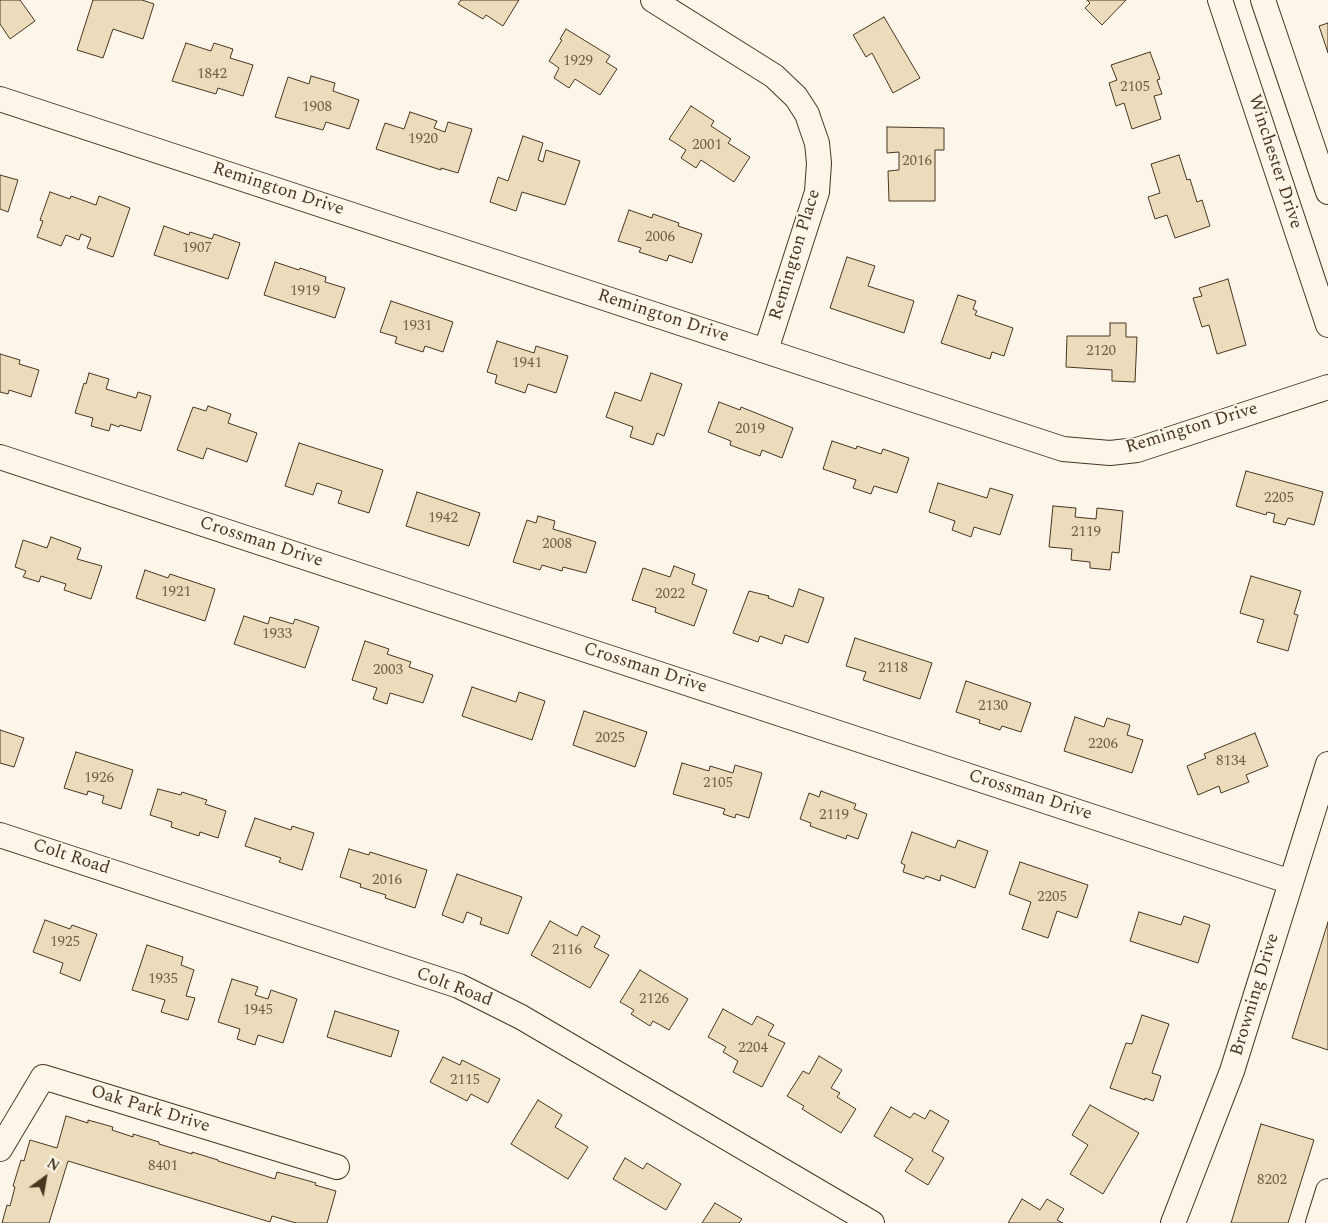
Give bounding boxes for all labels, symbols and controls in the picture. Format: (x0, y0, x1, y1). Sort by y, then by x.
house number: 1929 (563, 53, 593, 71)
house number: 1842 (197, 66, 227, 84)
house number: 2105 (1120, 79, 1150, 97)
street label: Winchester Drive (1242, 92, 1306, 232)
house number: 1908 (302, 99, 332, 117)
house number: 1920 (408, 131, 438, 149)
house number: 2001 (692, 137, 722, 155)
house number: 2016 (902, 153, 932, 171)
street label: Remington Drive (210, 159, 346, 221)
street label: Remington Place (766, 187, 826, 323)
house number: 2006 (645, 229, 675, 247)
house number: 1907 (182, 240, 212, 258)
house number: 1919 (290, 283, 320, 301)
street label: Remington Drive (595, 286, 731, 348)
house number: 1931 (402, 318, 432, 336)
house number: 2120 (1086, 343, 1116, 361)
house number: 1941 (512, 355, 542, 373)
street label: Remington Drive (1123, 399, 1261, 459)
house number: 2019 (735, 421, 765, 439)
house number: 2205 (1264, 490, 1294, 508)
house number: 1942 (428, 510, 458, 528)
street label: Crossman Drive (197, 513, 325, 573)
house number: 2119 (1071, 524, 1101, 542)
house number: 2008 (542, 536, 572, 554)
house number: 1921 (161, 584, 191, 602)
house number: 2022 (655, 586, 685, 604)
house number: 1933 (262, 626, 292, 644)
street label: Crossman Drive (581, 639, 709, 699)
house number: 2118 (878, 660, 908, 678)
house number: 2003 (373, 662, 403, 680)
house number: 2130 (978, 698, 1008, 716)
house number: 2025 (595, 730, 625, 748)
house number: 2206 (1088, 736, 1118, 754)
house number: 8134 (1216, 753, 1246, 771)
street label: Crossman Drive (966, 766, 1094, 826)
house number: 1926 (84, 770, 114, 788)
house number: 2105 (703, 775, 733, 793)
house number: 2119 (819, 807, 849, 825)
street label: Colt Road (30, 835, 112, 881)
house number: 2016 (372, 872, 402, 890)
house number: 2205 (1037, 889, 1067, 907)
street label: Browning Drive (1227, 931, 1285, 1059)
house number: 1925 (50, 934, 80, 952)
house number: 2116 (552, 942, 582, 960)
street label: Colt Road (413, 964, 495, 1012)
house number: 1935 (148, 971, 178, 989)
house number: 2126 (639, 991, 669, 1009)
house number: 1945 (243, 1002, 273, 1020)
house number: 2204 (738, 1040, 768, 1058)
house number: 2115 (450, 1072, 480, 1090)
street label: Oak Park Drive (88, 1082, 212, 1138)
north arrow (20, 1153, 70, 1203)
text: N (43, 1153, 64, 1177)
house number: 8401 (148, 1158, 178, 1176)
house number: 8202 (1257, 1172, 1287, 1190)

